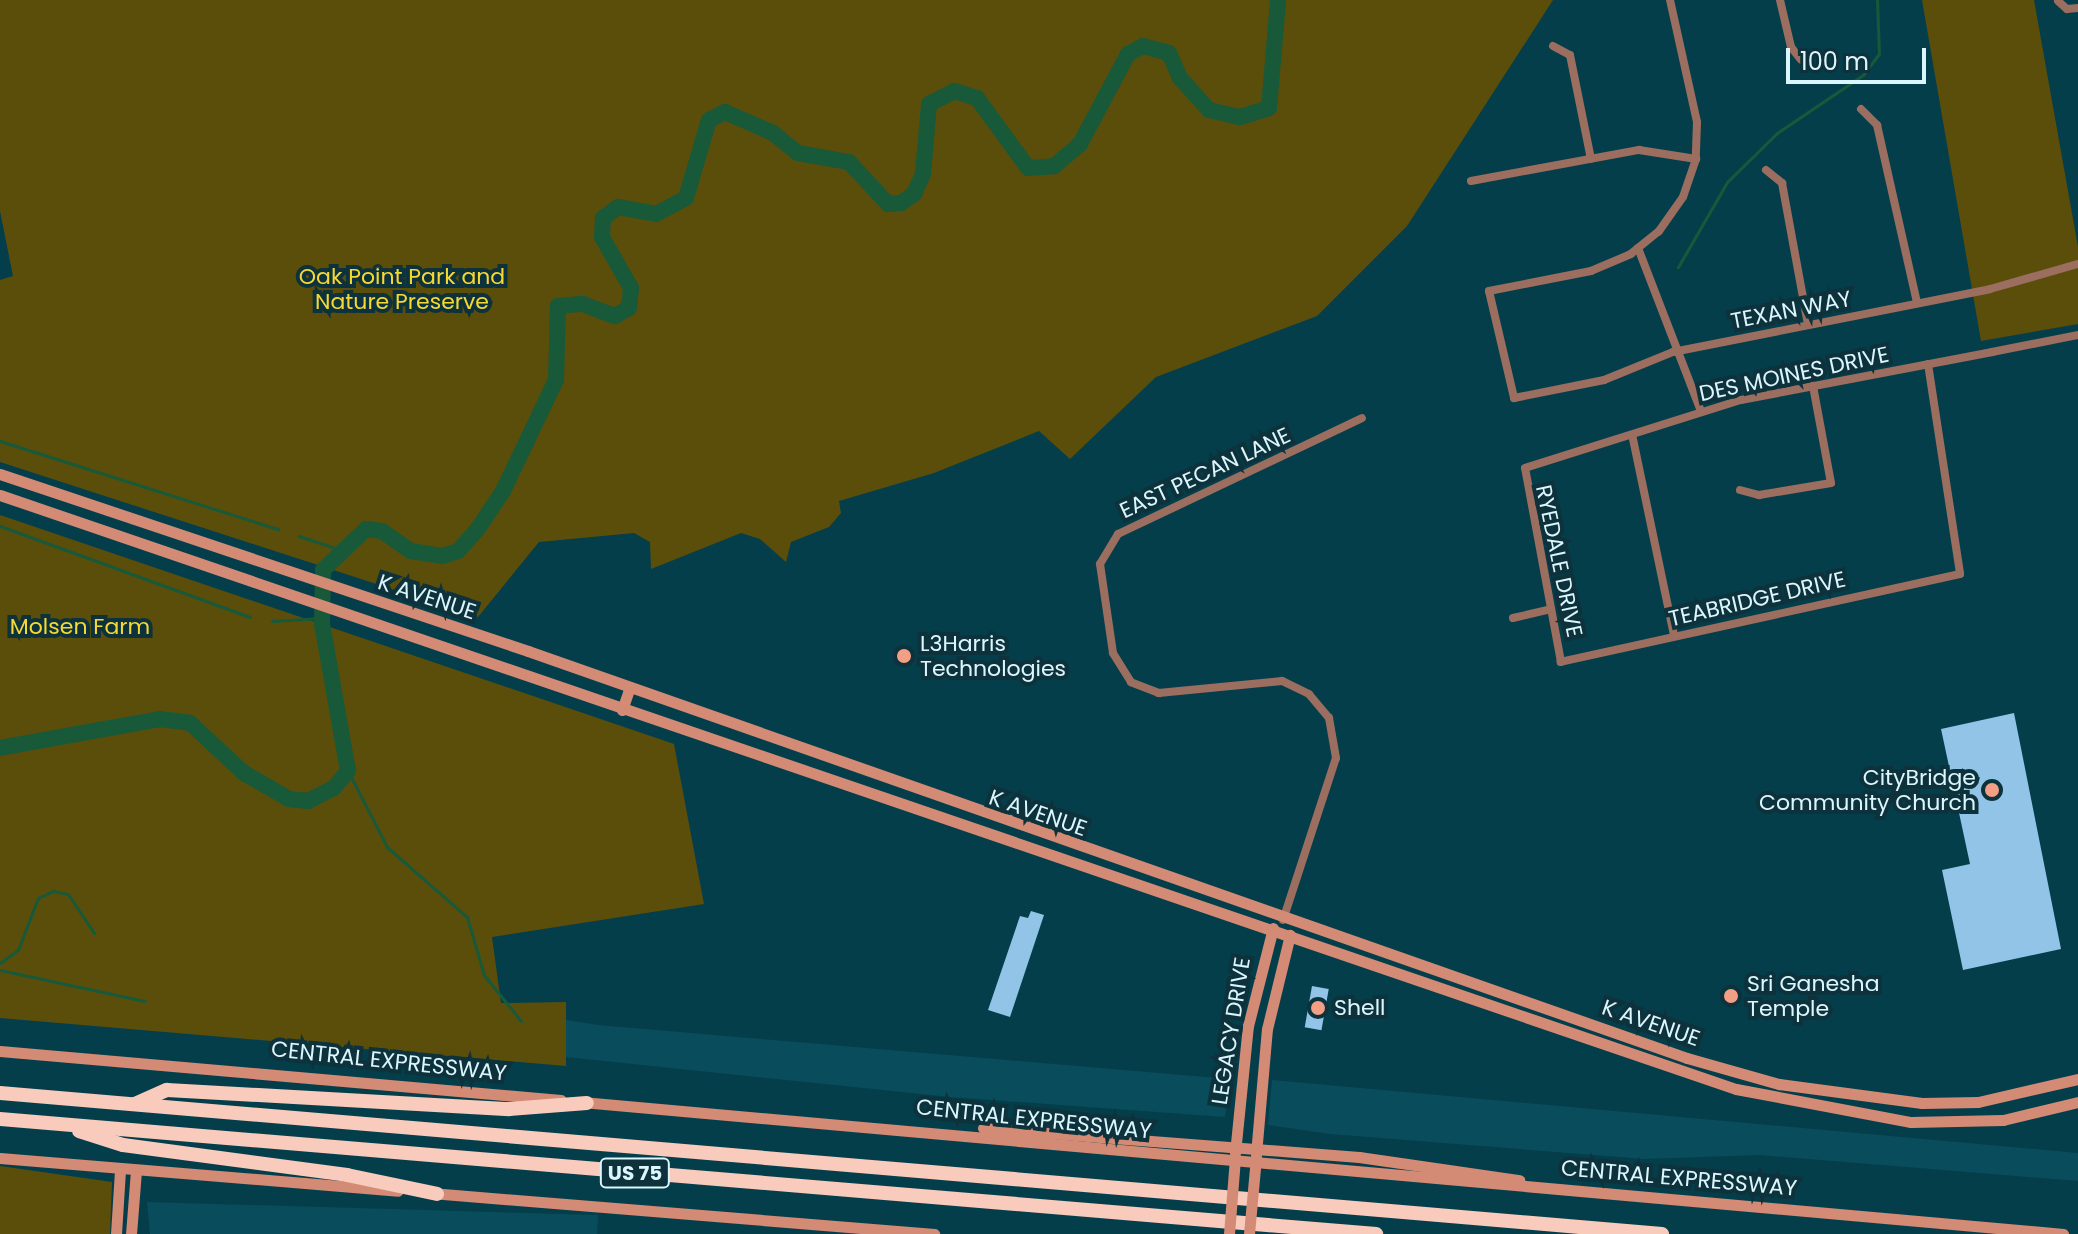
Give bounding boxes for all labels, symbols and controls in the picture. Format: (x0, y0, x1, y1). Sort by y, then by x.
scale bar (1790, 32, 1930, 82)
text: 100 m (1800, 45, 1869, 78)
park label: Oak Point Park and Nature Preserve (299, 263, 505, 314)
street label: TEXAN WAY (1729, 285, 1853, 335)
street label: DES MOINES DRIVE (1697, 341, 1891, 407)
street label: EAST PECAN LANE (1116, 422, 1294, 524)
street label: RYEDALE DRIVE (1530, 482, 1588, 640)
street label: TEABRIDGE DRIVE (1666, 566, 1848, 632)
street label: K AVENUE (375, 569, 479, 625)
park label: Molsen Farm (10, 614, 150, 640)
place label: L3Harris Technologies (920, 630, 1066, 682)
marker: L3Harris Technologies (895, 647, 913, 665)
place label: CityBridge Community Church (1759, 764, 1976, 816)
marker: CityBridge Community Church (1983, 781, 2001, 799)
street label: K AVENUE (986, 784, 1090, 842)
street label: LEGACY DRIVE (1206, 955, 1256, 1107)
place label: Sri Ganesha Temple (1747, 970, 1880, 1022)
marker: Sri Ganesha Temple (1722, 987, 1740, 1005)
street label: K AVENUE (1599, 994, 1703, 1052)
place label: Shell (1334, 995, 1385, 1021)
marker: Shell (1309, 999, 1327, 1017)
street label: CENTRAL EXPRESSWAY (270, 1036, 508, 1086)
street label: CENTRAL EXPRESSWAY (915, 1094, 1153, 1144)
street label: CENTRAL EXPRESSWAY (1560, 1155, 1798, 1201)
road number: US 75 (599, 1157, 671, 1189)

